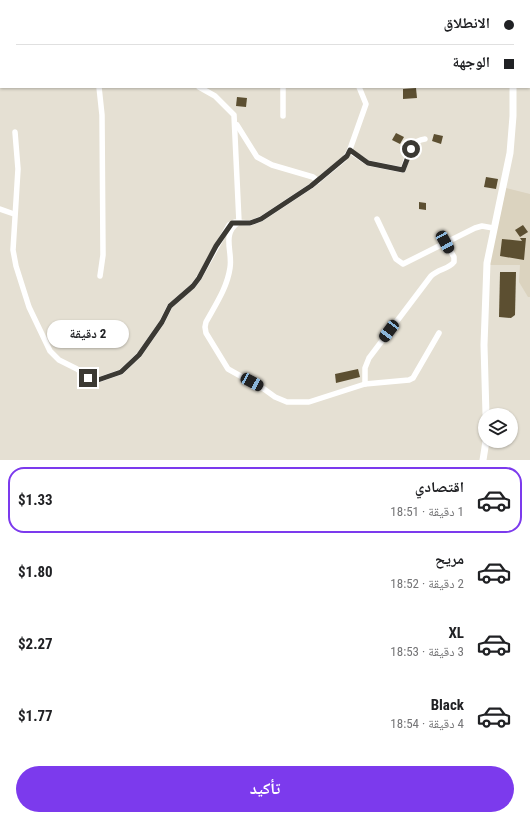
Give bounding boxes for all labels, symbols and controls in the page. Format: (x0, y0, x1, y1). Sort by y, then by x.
text: الانطلاق (444, 14, 490, 32)
text: الوجهة (452, 53, 490, 71)
route start (402, 140, 420, 158)
car (434, 229, 456, 255)
car (377, 318, 401, 344)
callout: 2 دقيقة (47, 320, 129, 348)
text: 2 دقيقة (70, 326, 106, 341)
route end (79, 369, 97, 387)
car (239, 371, 265, 393)
map controls (478, 408, 518, 448)
button: layers (478, 408, 518, 448)
text: اقتصادي (415, 478, 464, 496)
icon: car (476, 482, 512, 518)
text: $1.33 (18, 491, 53, 509)
text: 1 دقيقة · 18:51 (390, 504, 464, 519)
text: مريح (435, 550, 464, 568)
icon: car (476, 554, 512, 590)
text: $1.80 (18, 563, 53, 581)
text: 2 دقيقة · 18:52 (390, 576, 464, 591)
text: XL (448, 624, 464, 642)
icon: car (476, 626, 512, 662)
text: $2.27 (18, 635, 53, 653)
text: 3 دقيقة · 18:53 (390, 644, 464, 659)
text: Black (431, 696, 464, 714)
icon: car (476, 698, 512, 734)
text: $1.77 (18, 707, 53, 725)
text: 4 دقيقة · 18:54 (390, 716, 464, 731)
button: تأكيد (16, 766, 514, 812)

